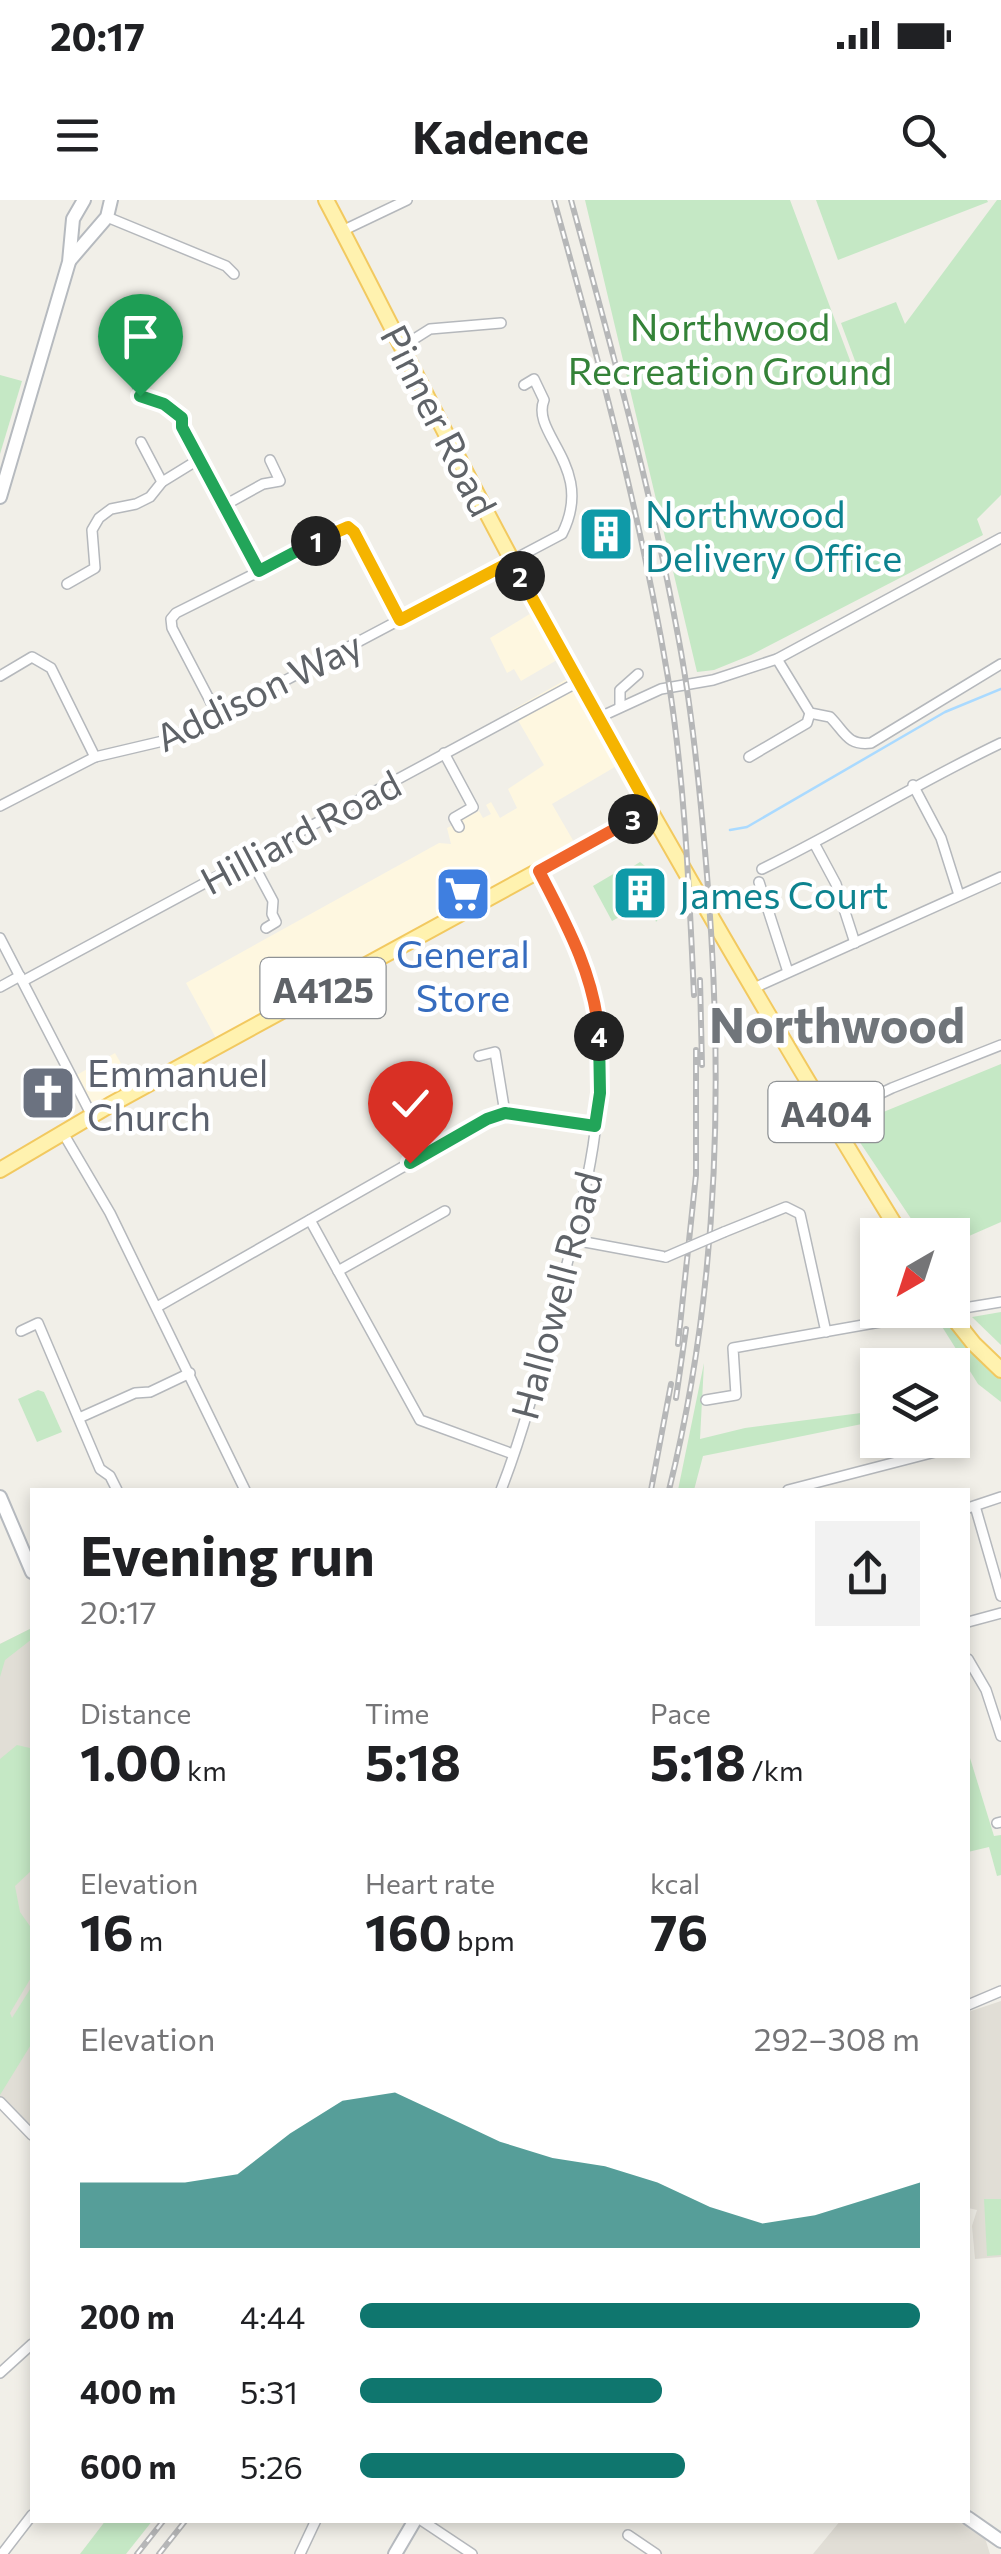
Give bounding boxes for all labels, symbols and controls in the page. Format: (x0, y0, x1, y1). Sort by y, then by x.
text: 20:17 (50, 12, 145, 59)
icon: menu (50, 108, 105, 163)
text: Kadence (412, 108, 589, 163)
icon: search (896, 108, 951, 163)
pin (98, 294, 183, 397)
park label: Northwood Recreation Ground (568, 302, 892, 393)
icon: arrive (113, 309, 168, 364)
street label: Pinner Road (372, 316, 508, 524)
place label: Northwood Delivery Office (645, 489, 902, 580)
building icon: Northwood Delivery Office (576, 504, 636, 564)
pin: 1 (291, 516, 341, 566)
text: 1 (310, 524, 322, 558)
pin: 2 (495, 551, 545, 601)
text: 2 (512, 559, 528, 593)
street label: Addison Way (147, 620, 369, 760)
street label: Hilliard Road (192, 759, 408, 903)
pin: 3 (608, 794, 658, 844)
text: 3 (625, 802, 641, 836)
building icon: James Court (610, 863, 670, 923)
supermarket icon: General Store (433, 864, 493, 924)
place label: James Court (679, 870, 888, 917)
place label: General Store (396, 929, 530, 1020)
road number: A4125 (260, 958, 386, 1018)
district label: Northwood (709, 994, 965, 1053)
pin: 4 (574, 1011, 624, 1061)
text: 4 (590, 1019, 608, 1053)
place label: Emmanuel Church (87, 1048, 268, 1139)
pin (368, 1061, 453, 1164)
church icon: Emmanuel Church (18, 1063, 78, 1123)
icon: check (383, 1076, 438, 1131)
road number: A404 (768, 1082, 884, 1142)
street label: Hallowell Road (499, 1166, 611, 1424)
north arrow (860, 1218, 970, 1328)
map controls (860, 1218, 970, 1458)
button: layers (860, 1348, 970, 1458)
text: Evening run (80, 1520, 375, 1587)
button: share (815, 1521, 920, 1626)
text: 20:17 (80, 1591, 157, 1631)
text: Distance (80, 1696, 191, 1730)
text: Time (365, 1696, 429, 1730)
text: Pace (650, 1696, 711, 1730)
text: 1.00 (80, 1730, 182, 1791)
text: 5:18 (365, 1730, 461, 1791)
text: 5:18 (650, 1730, 746, 1791)
text: km (182, 1753, 227, 1787)
text: /km (746, 1753, 803, 1787)
text: Elevation (80, 1866, 198, 1900)
text: Heart rate (365, 1866, 495, 1900)
text: kcal (650, 1866, 700, 1900)
text: 16 (80, 1900, 133, 1961)
text: 160 (365, 1900, 452, 1961)
text: 76 (650, 1900, 708, 1961)
text: m (133, 1923, 163, 1957)
text: bpm (452, 1923, 515, 1957)
text: Elevation (80, 2018, 215, 2058)
text: 292–308 m (754, 2018, 920, 2058)
text: 200 m (80, 2296, 175, 2336)
text: 4:44 (240, 2296, 305, 2336)
text: 400 m (80, 2371, 176, 2411)
text: 5:31 (240, 2371, 298, 2411)
text: 600 m (80, 2446, 176, 2486)
text: 5:26 (240, 2446, 303, 2486)

